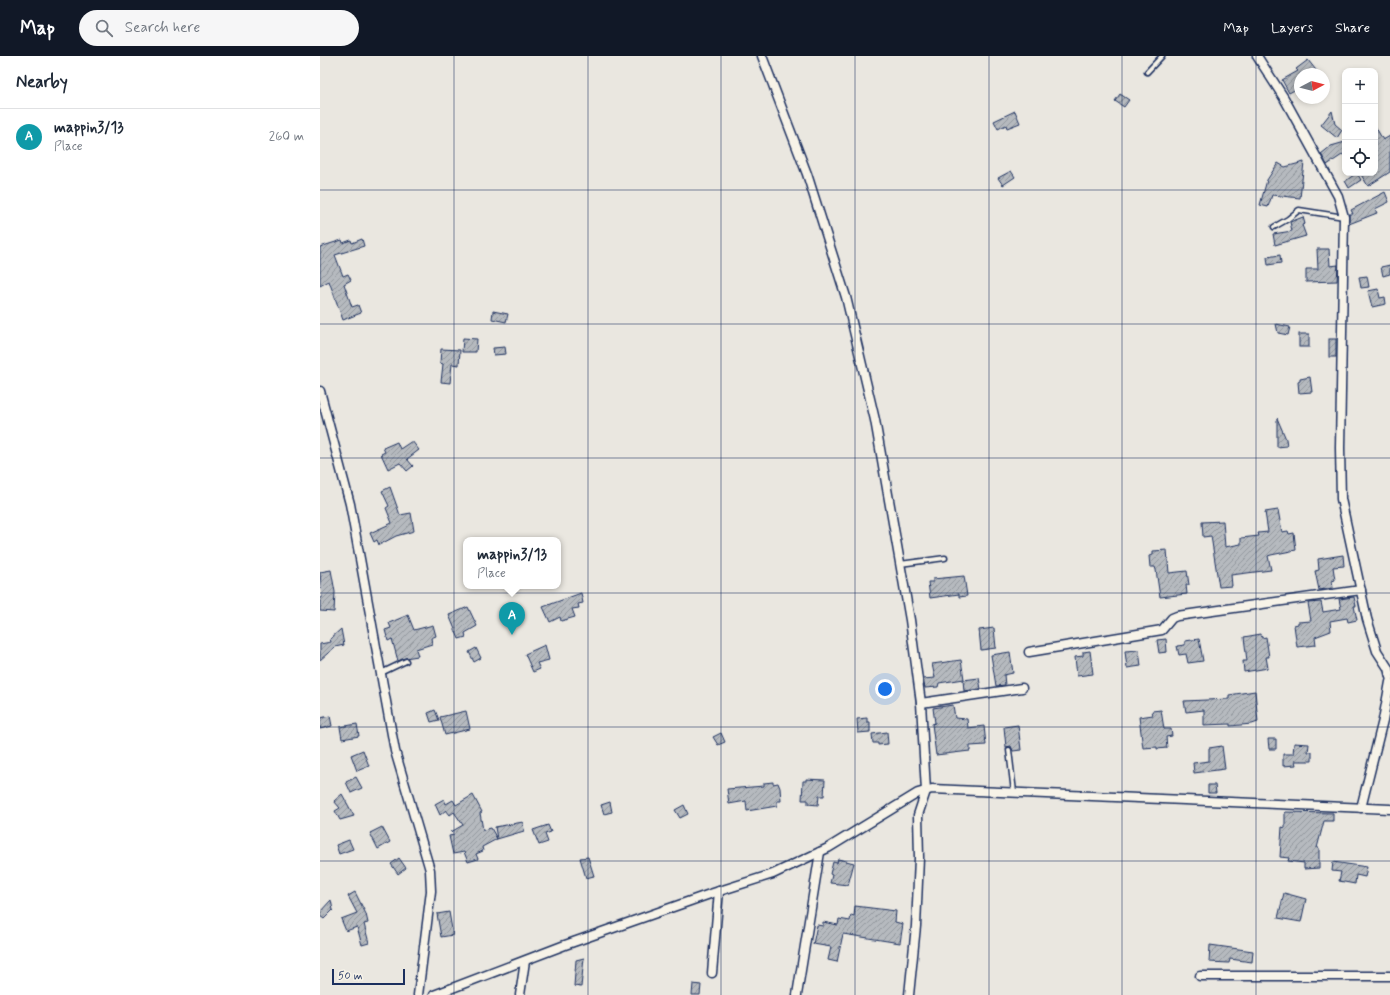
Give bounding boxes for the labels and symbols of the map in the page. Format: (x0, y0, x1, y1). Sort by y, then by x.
north arrow (1294, 68, 1330, 104)
pin: A (499, 602, 525, 635)
your location (875, 679, 895, 699)
scale bar (332, 967, 405, 986)

